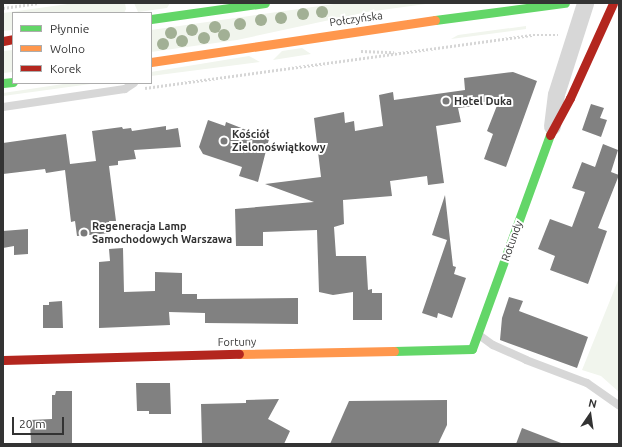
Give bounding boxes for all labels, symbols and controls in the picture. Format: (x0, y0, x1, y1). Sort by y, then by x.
street label: Połczyńska (329, 9, 383, 29)
legend (12, 12, 152, 84)
text: Płynnie (50, 22, 89, 35)
text: Wolno (50, 42, 85, 55)
text: Korek (50, 62, 81, 75)
place label: Hotel Duka (454, 94, 512, 108)
marker: Hotel Duka (441, 96, 451, 106)
place label: Kościół Zielonoświątkowy (232, 128, 326, 154)
marker: Kościół Zielonoświątkowy (219, 136, 229, 146)
street label: Rotundy (499, 219, 525, 263)
place label: Regeneracja Lamp Samochodowych Warszawa (92, 220, 232, 246)
marker: Regeneracja Lamp Samochodowych Warszawa (79, 228, 89, 238)
street label: Fortuny (218, 335, 256, 349)
north arrow (570, 395, 610, 435)
text: N (587, 397, 598, 410)
scale bar (14, 409, 66, 435)
text: 20 m (19, 417, 46, 430)

